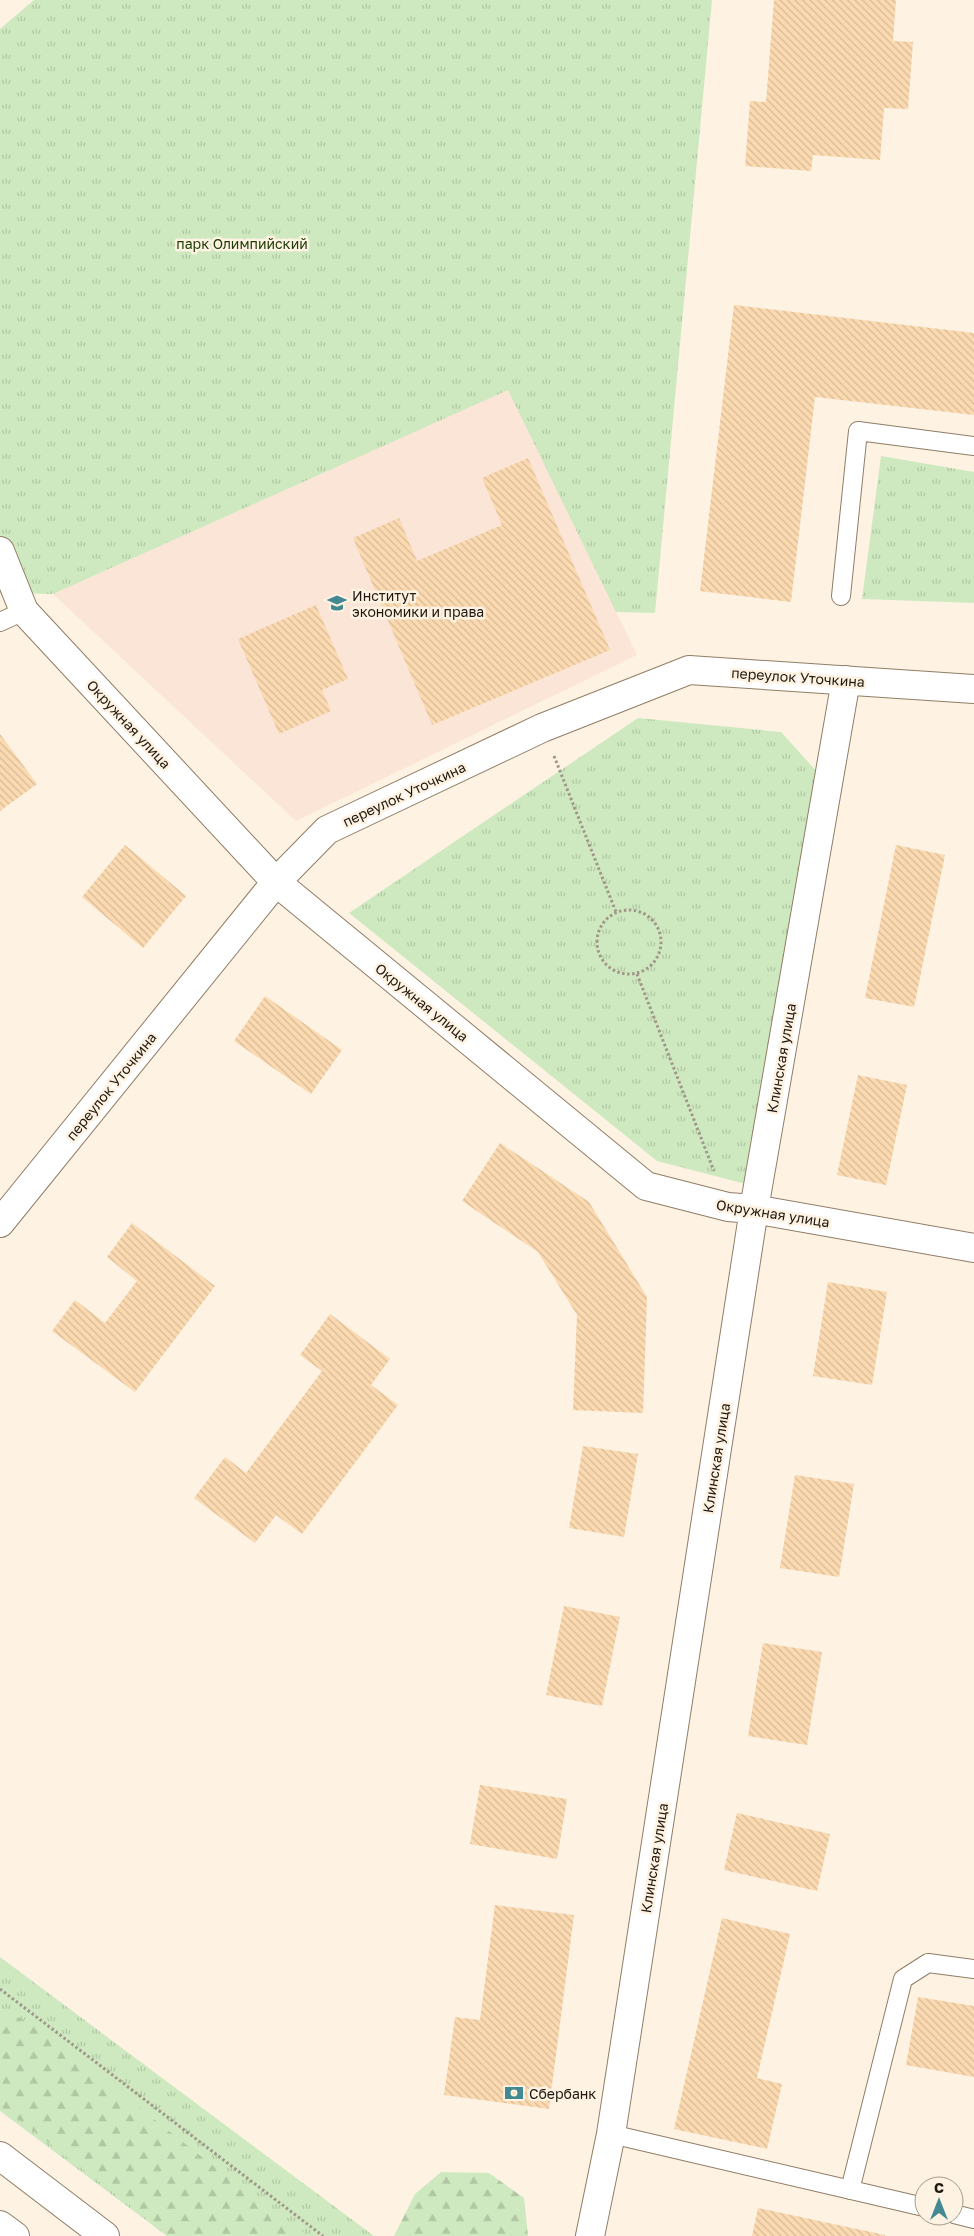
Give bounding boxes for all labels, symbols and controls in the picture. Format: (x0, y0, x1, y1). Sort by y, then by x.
park label: парк Олимпийский (176, 235, 308, 252)
place label: Институт экономики и права (352, 587, 484, 620)
school or university icon: Институт экономики и права (326, 592, 348, 614)
street label: переулок Уточкина (731, 664, 865, 690)
street label: Окружная улица (84, 676, 174, 772)
street label: переулок Уточкина (340, 758, 468, 830)
street label: Окружная улица (372, 959, 472, 1045)
street label: Клинская улица (763, 1002, 799, 1114)
street label: переулок Уточкина (62, 1029, 160, 1143)
street label: Окружная улица (715, 1196, 831, 1230)
street label: Клинская улица (699, 1402, 733, 1514)
street label: Клинская улица (637, 1802, 671, 1914)
bank icon: Сбербанк (503, 2082, 525, 2104)
place label: Сбербанк (529, 2085, 596, 2102)
north arrow (914, 2176, 964, 2226)
text: С (934, 2179, 944, 2196)

